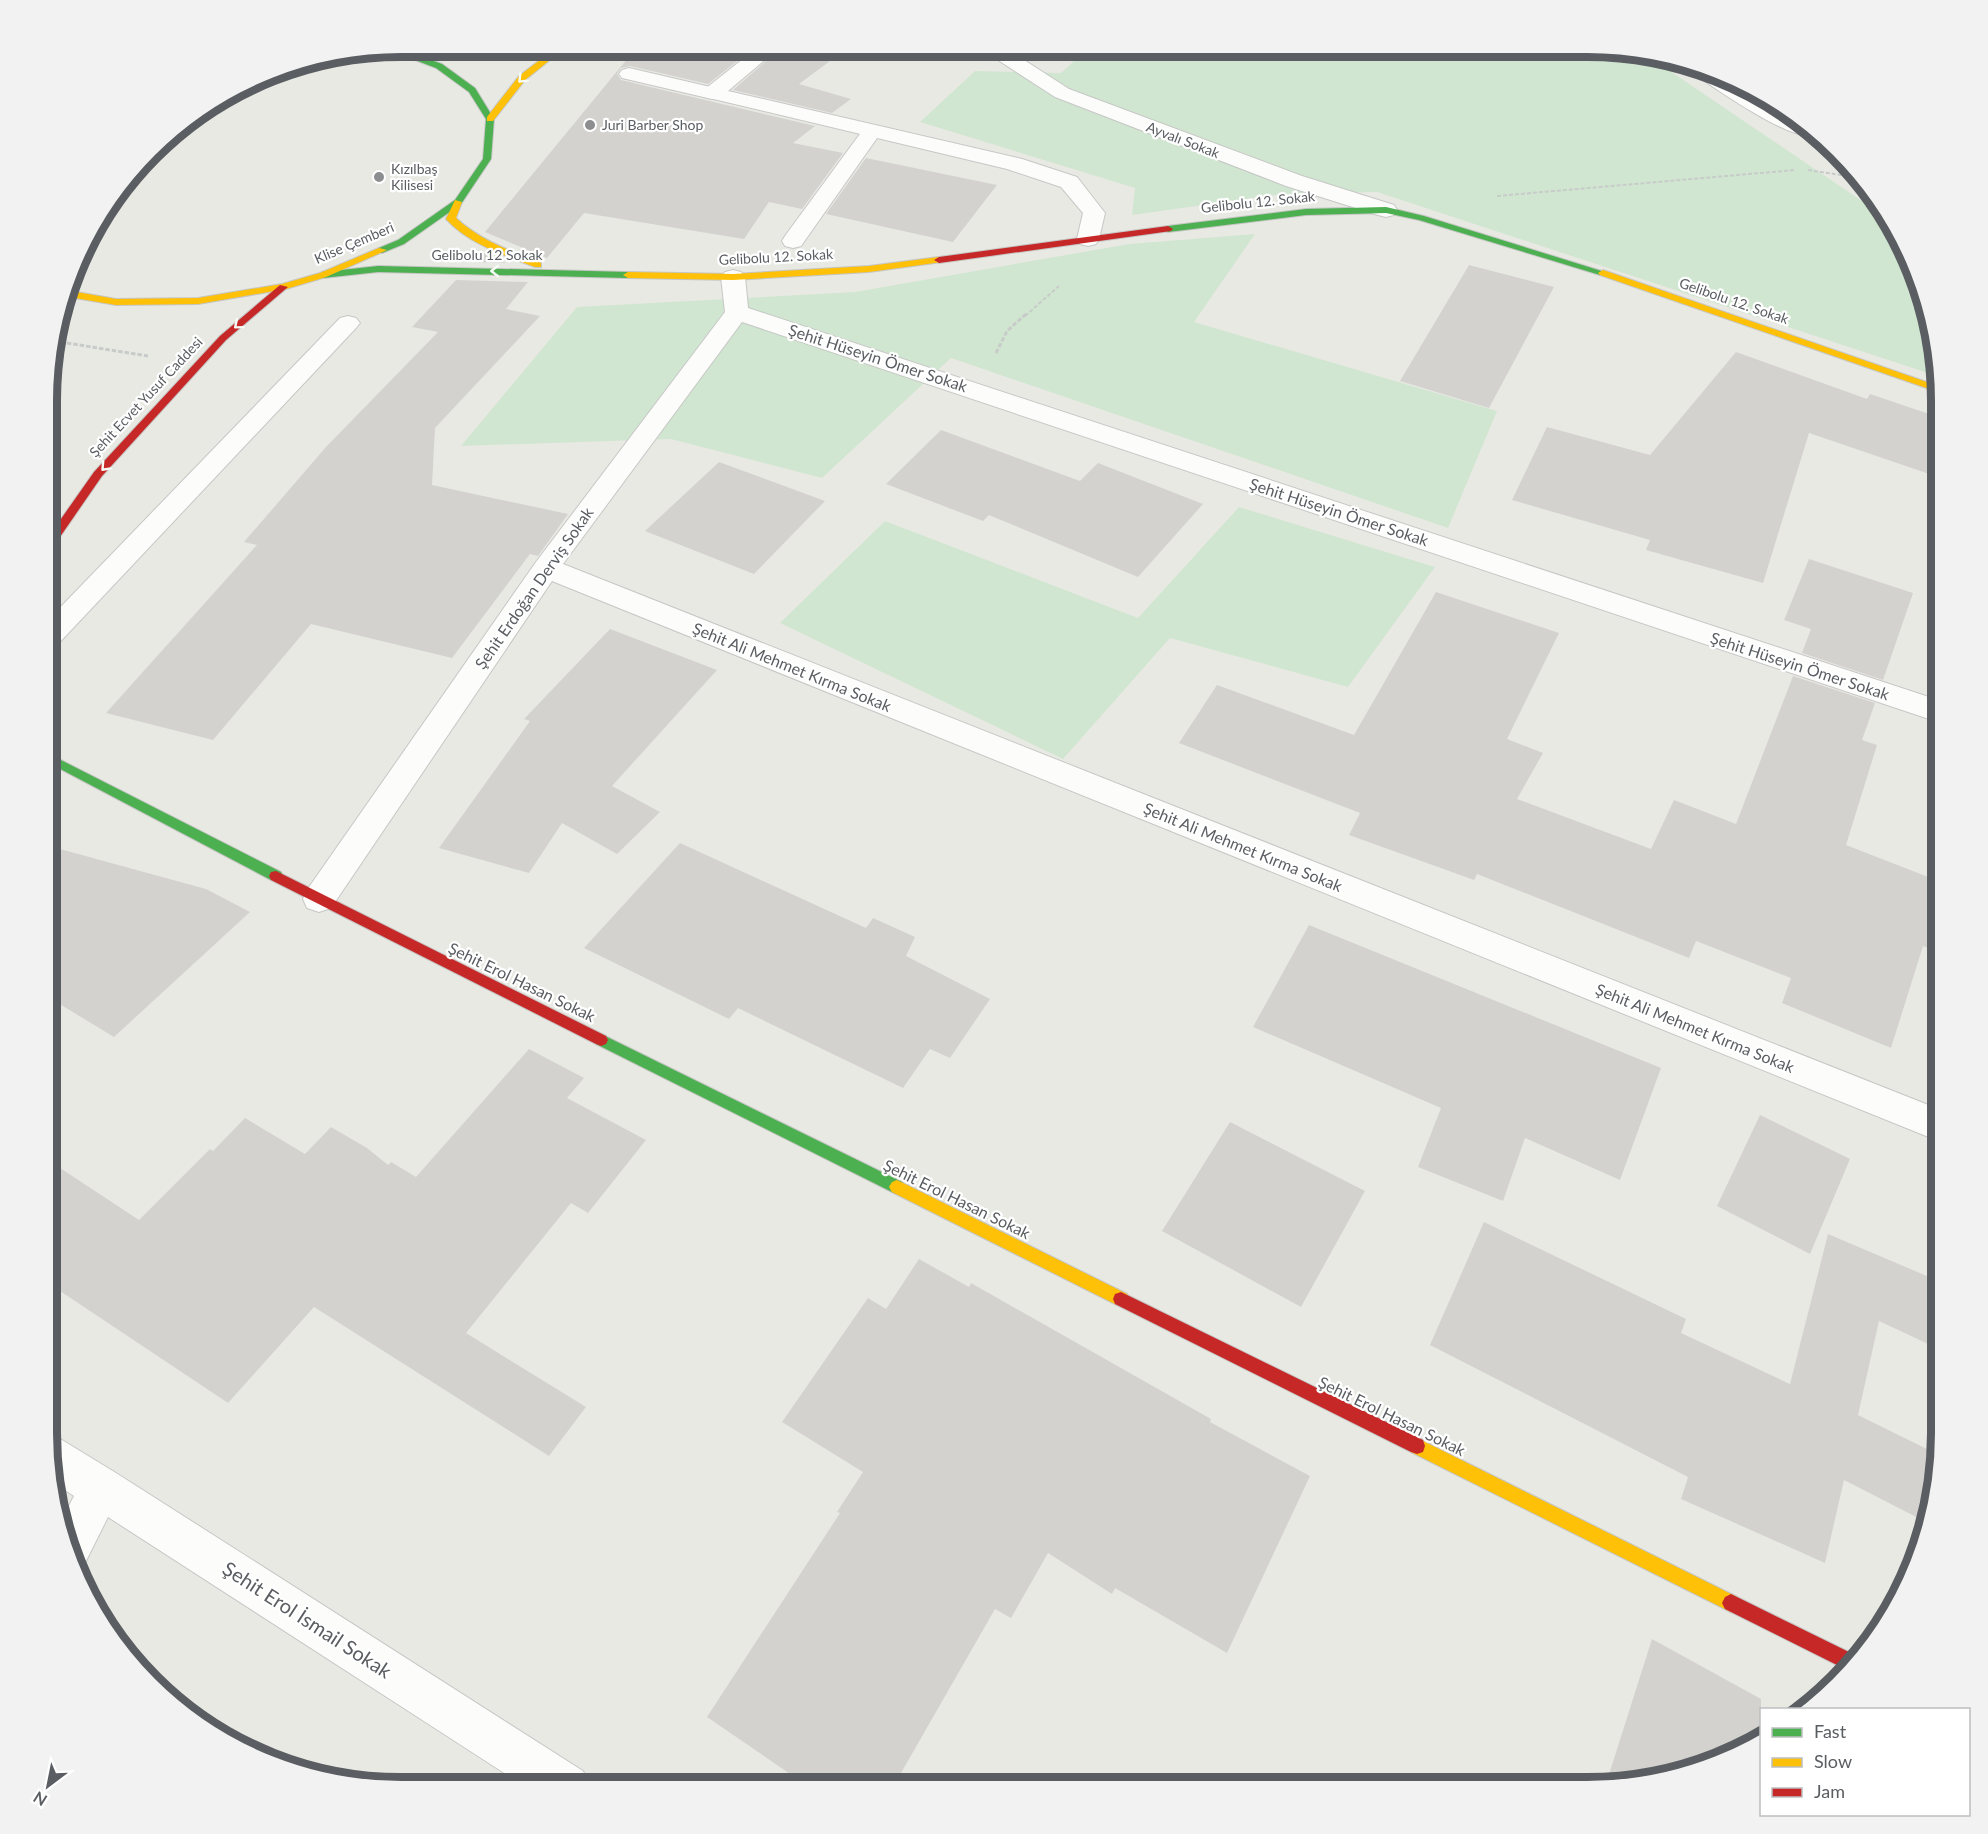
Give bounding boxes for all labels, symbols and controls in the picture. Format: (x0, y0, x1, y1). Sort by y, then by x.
one-way arrow (519, 72, 530, 83)
place label: Juri Barber Shop (602, 116, 703, 133)
marker: Juri Barber Shop (583, 118, 597, 132)
street label: Ayvalı Sokak (1144, 118, 1223, 162)
place label: Kızılbaş Kilisesi (391, 160, 438, 193)
marker: Kızılbaş Kilisesi (372, 170, 386, 184)
street label: Gelibolu 12. Sokak (1200, 187, 1317, 216)
street label: Klise Çemberi (311, 218, 396, 267)
street label: Gelibolu 12. Sokak (718, 245, 834, 268)
street label: Gelibolu 12 Sokak (431, 246, 543, 263)
one-way arrow (490, 265, 499, 277)
street label: Gelibolu 12. Sokak (1677, 274, 1792, 327)
one-way arrow (234, 317, 245, 328)
street label: Şehit Hüseyin Ömer Sokak (786, 320, 971, 396)
street label: Şehit Ecvet Yusuf Caddesi (86, 333, 206, 460)
one-way arrow (101, 460, 112, 470)
street label: Şehit Hüseyin Ömer Sokak (1247, 474, 1432, 550)
street label: Şehit Erdoğan Derviş Sokak (470, 503, 597, 672)
street label: Şehit Ali Mehmet Kırma Sokak (690, 618, 895, 715)
street label: Şehit Hüseyin Ömer Sokak (1708, 628, 1893, 704)
street label: Şehit Ali Mehmet Kırma Sokak (1141, 798, 1346, 895)
street label: Şehit Erol Hasan Sokak (446, 938, 599, 1026)
street label: Şehit Ali Mehmet Kırma Sokak (1593, 979, 1798, 1076)
street label: Şehit Erol Hasan Sokak (881, 1155, 1034, 1243)
street label: Şehit Erol Hasan Sokak (1316, 1372, 1469, 1460)
street label: Şehit Erol İsmail Sokak (219, 1556, 397, 1683)
legend (1760, 1708, 1970, 1816)
text: Fast (1814, 1720, 1847, 1742)
text: Slow (1814, 1750, 1852, 1772)
north arrow (18, 1756, 78, 1816)
text: Jam (1814, 1780, 1845, 1802)
text: N (30, 1788, 50, 1810)

